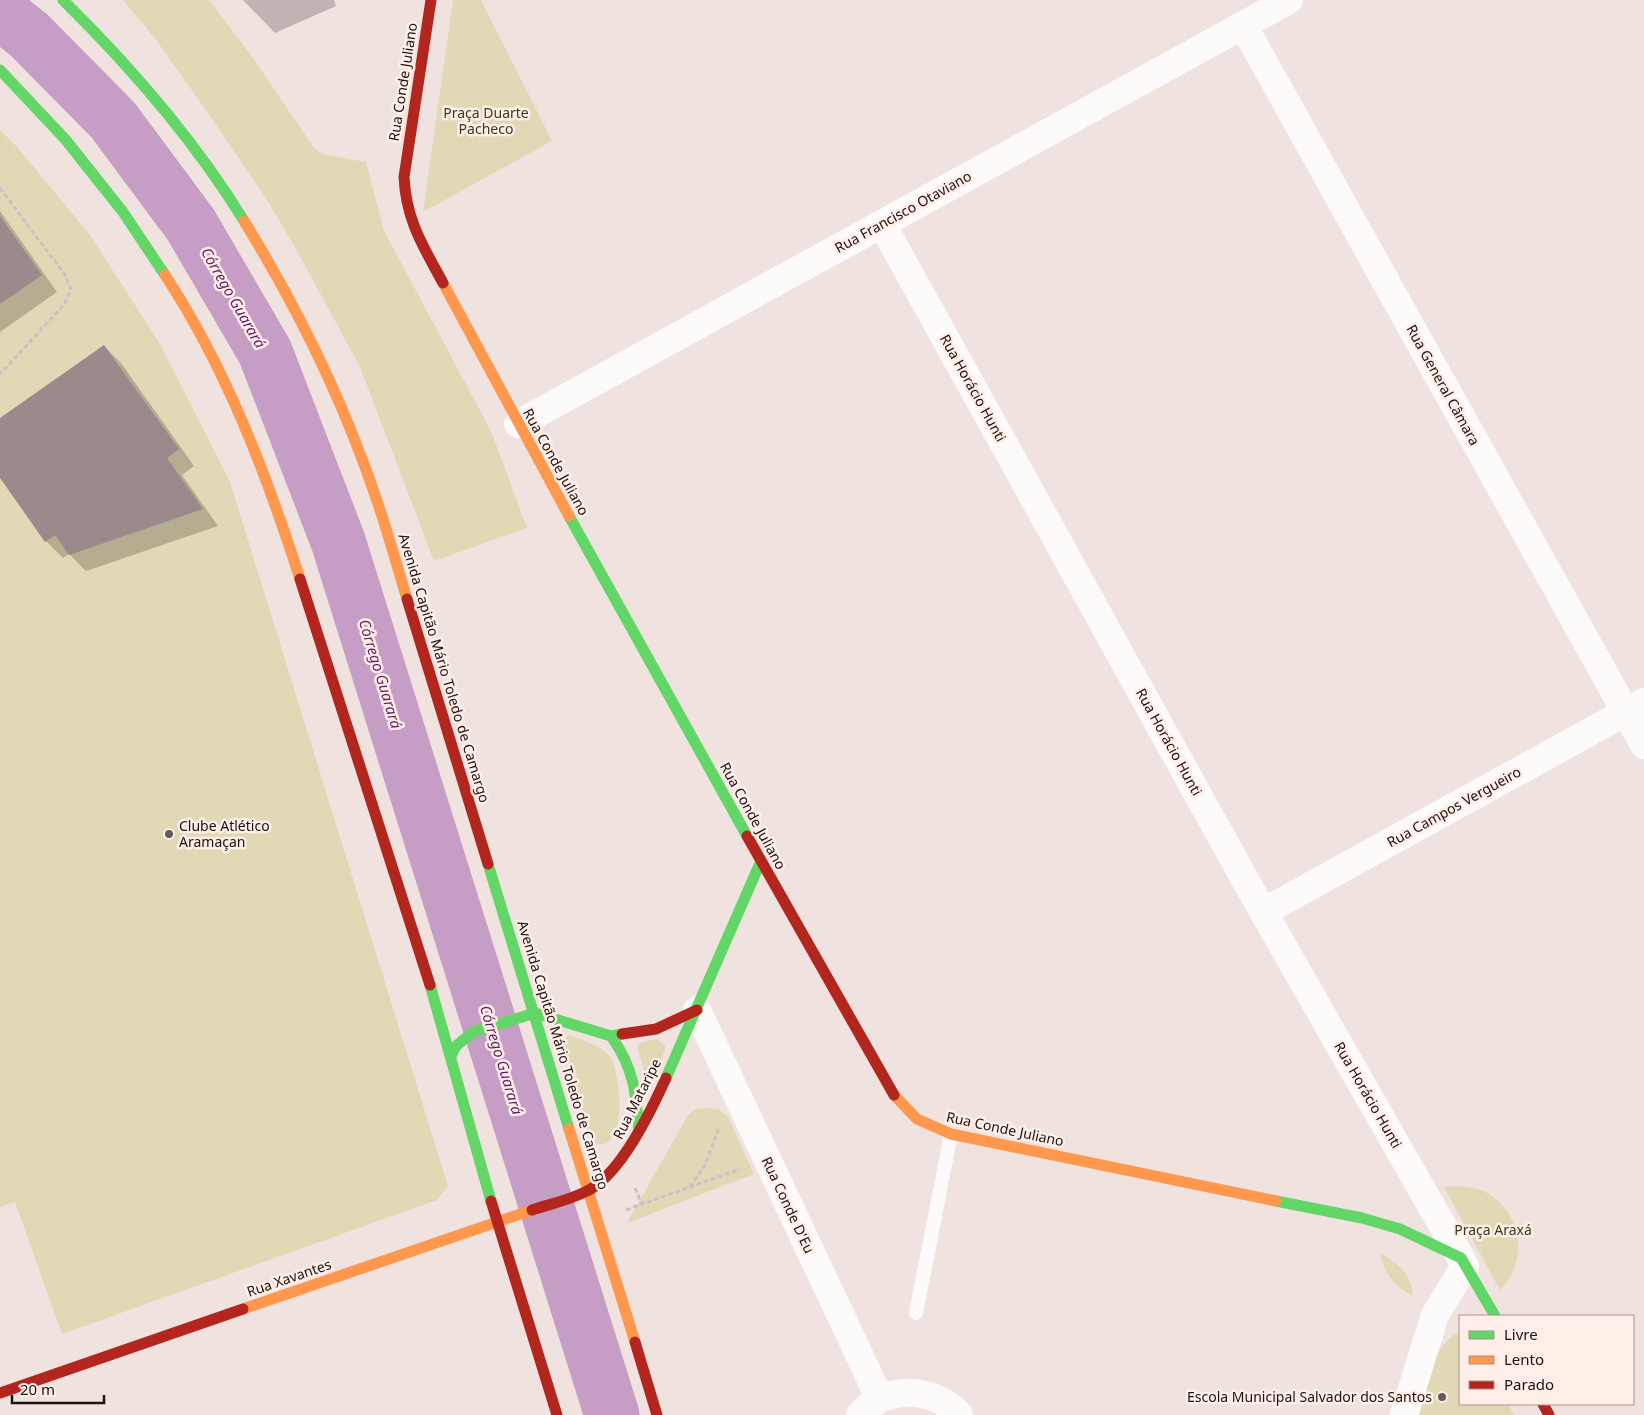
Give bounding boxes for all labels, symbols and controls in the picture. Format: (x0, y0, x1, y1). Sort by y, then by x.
street label: Rua Conde Juliano (384, 21, 421, 142)
park label: Praça Duarte Pacheco (443, 103, 529, 138)
street label: Rua Francisco Otaviano (831, 166, 975, 257)
water label: Córrego Guarará (197, 243, 271, 352)
street label: Rua General Câmara (1402, 321, 1484, 448)
street label: Rua Horácio Hunti (936, 331, 1011, 445)
street label: Rua Conde Juliano (519, 405, 594, 519)
street label: Avenida Capitão Mário Toledo de Camargo (394, 531, 495, 805)
water label: Córrego Guarará (355, 617, 407, 731)
street label: Rua Horácio Hunti (1132, 685, 1207, 799)
street label: Rua Conde Juliano (716, 759, 791, 873)
street label: Rua Campos Vergueiro (1383, 762, 1524, 851)
place label: Clube Atlético Aramaçan (179, 816, 270, 851)
marker: Clube Atlético Aramaçan (163, 828, 175, 840)
street label: Avenida Capitão Mário Toledo de Camargo (513, 918, 614, 1192)
water label: Córrego Guarará (476, 1003, 528, 1117)
street label: Rua Horácio Hunti (1330, 1038, 1407, 1151)
street label: Rua Mataripe (608, 1055, 665, 1142)
street label: Rua Conde Juliano (945, 1107, 1066, 1150)
street label: Rua Conde D'Eu (758, 1153, 819, 1256)
park label: Praça Araxá (1454, 1220, 1532, 1239)
street label: Rua Xavantes (244, 1254, 334, 1301)
legend (1459, 1315, 1634, 1405)
text: Livre (1504, 1324, 1538, 1344)
text: Lento (1504, 1349, 1544, 1369)
scale bar (12, 1372, 105, 1404)
text: Parado (1504, 1374, 1554, 1394)
text: 20 m (20, 1379, 55, 1399)
place label: Escola Municipal Salvador dos Santos (1187, 1387, 1432, 1406)
marker: Escola Municipal Salvador dos Santos (1436, 1391, 1448, 1403)

